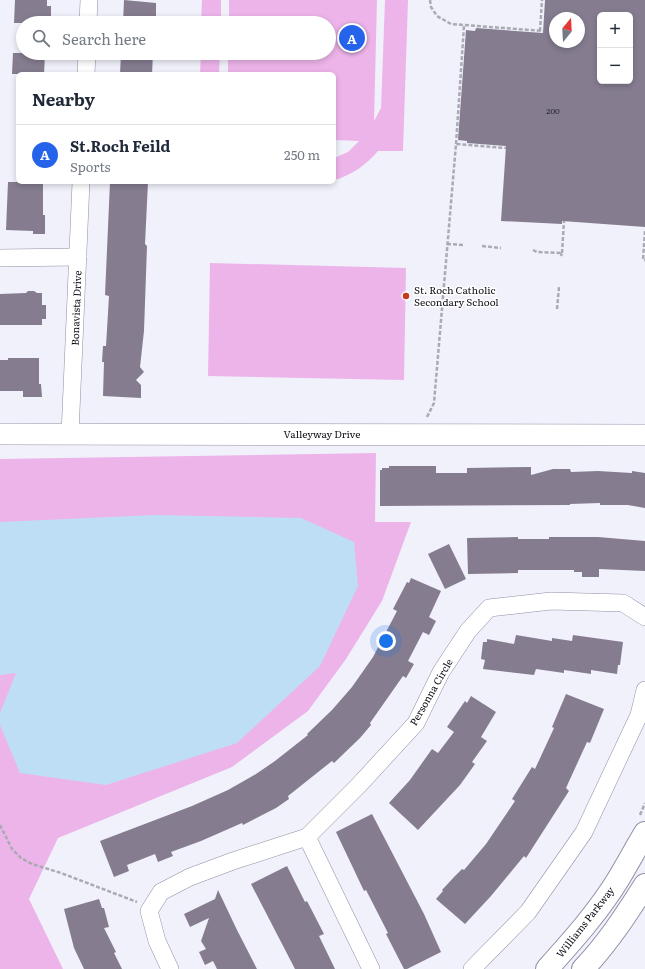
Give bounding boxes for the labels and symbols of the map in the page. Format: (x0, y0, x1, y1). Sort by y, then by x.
north arrow (549, 12, 585, 48)
pin: A (339, 23, 365, 53)
house number: 200 (546, 105, 560, 116)
street label: Bonavista Drive (67, 270, 84, 346)
place label: St. Roch Catholic Secondary School (414, 282, 499, 309)
marker: St. Roch Catholic Secondary School (401, 291, 411, 301)
street label: Valleyway Drive (284, 426, 360, 441)
your location (376, 631, 396, 651)
street label: Personna Circle (405, 656, 456, 728)
street label: Williams Parkway (552, 883, 617, 960)

